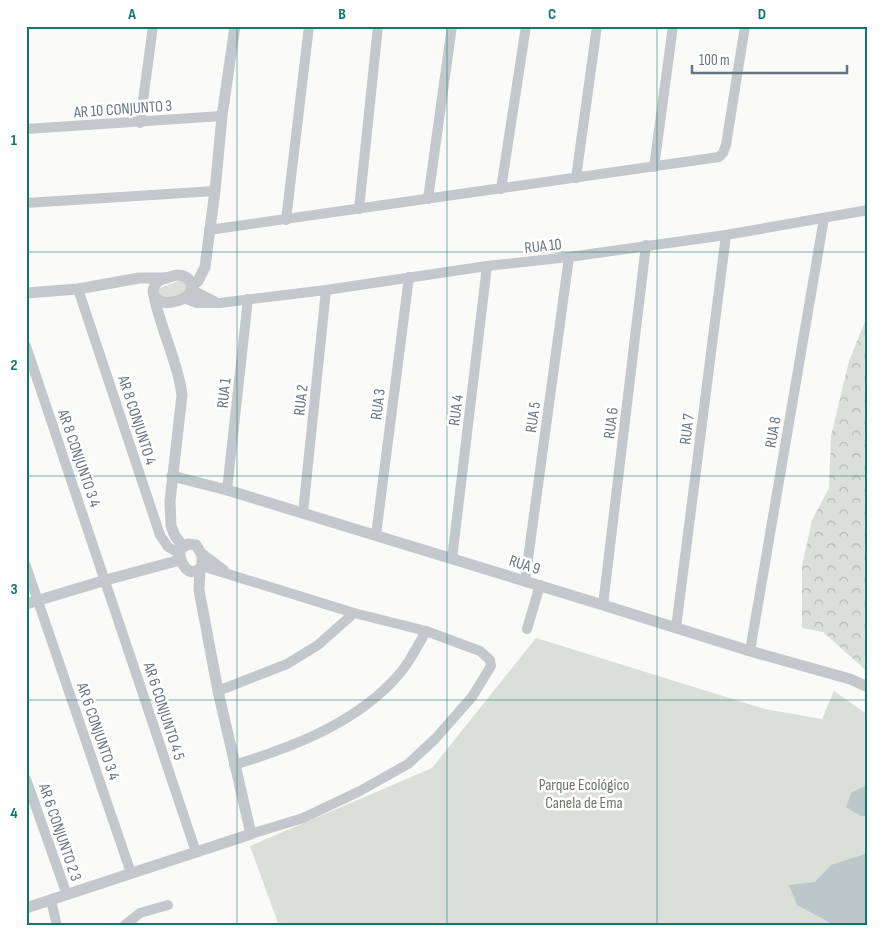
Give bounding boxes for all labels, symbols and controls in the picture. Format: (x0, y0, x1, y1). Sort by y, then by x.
text: A (127, 5, 136, 24)
text: B (338, 5, 346, 24)
text: C (548, 5, 556, 24)
text: D (758, 5, 766, 24)
scale bar (692, 42, 846, 74)
text: 100 m (699, 51, 730, 70)
street label: AR 10 CONJUNTO 3 (72, 97, 173, 122)
text: 1 (11, 131, 18, 150)
street label: RUA 10 (524, 235, 563, 258)
text: 2 (10, 356, 18, 375)
street label: AR 8 CONJUNTO 4 (113, 372, 160, 468)
street label: RUA 1 (213, 377, 236, 409)
street label: RUA 2 (290, 384, 313, 417)
street label: RUA 3 (367, 388, 390, 421)
street label: RUA 4 (445, 393, 468, 427)
street label: RUA 5 (522, 401, 545, 434)
street label: AR 8 CONJUNTO 3 4 (53, 406, 104, 510)
street label: RUA 6 (600, 406, 623, 440)
street label: RUA 7 (676, 412, 699, 446)
street label: RUA 8 (761, 415, 786, 449)
street label: RUA 9 (507, 552, 542, 579)
text: 3 (10, 580, 18, 599)
street label: AR 6 CONJUNTO 4 5 (139, 659, 188, 763)
street label: AR 6 CONJUNTO 3 4 (72, 679, 123, 783)
park label: Parque Ecológico Canela de Ema (539, 776, 629, 813)
street label: AR 6 CONJUNTO 2 3 (34, 780, 85, 884)
text: 4 (10, 804, 18, 823)

